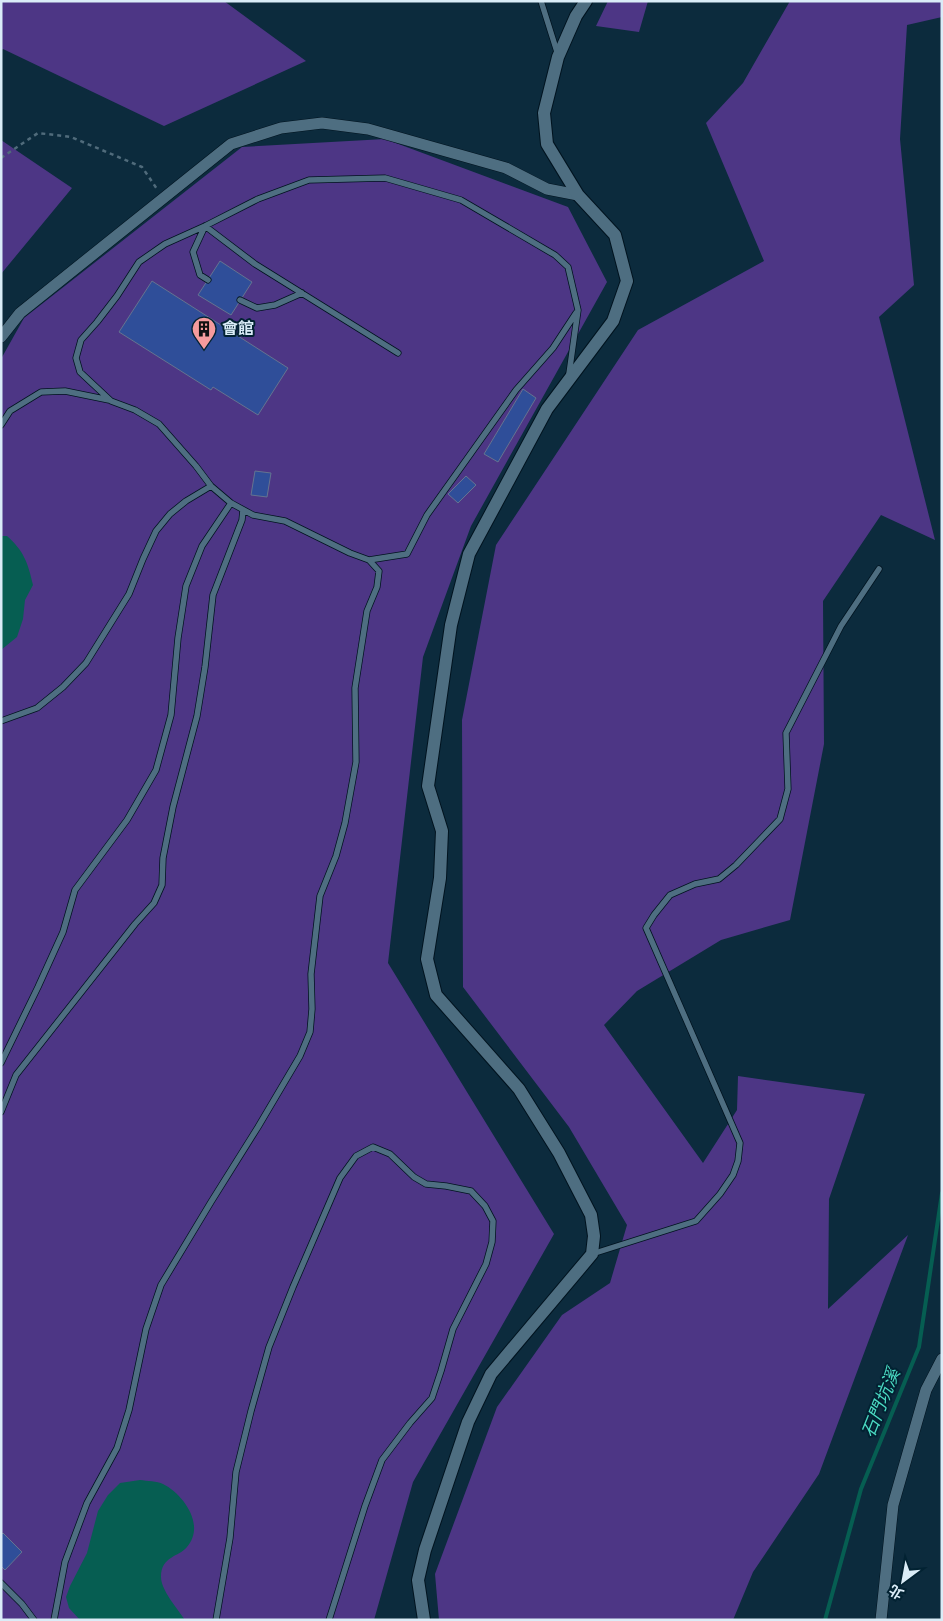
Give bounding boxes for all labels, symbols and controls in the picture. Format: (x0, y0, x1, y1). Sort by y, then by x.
building icon: 會館 (191, 316, 217, 350)
place label: 會館 (222, 318, 254, 340)
water label: 石門坑溪 (856, 1362, 907, 1441)
north arrow (878, 1556, 928, 1606)
text: 北 (885, 1580, 907, 1603)

